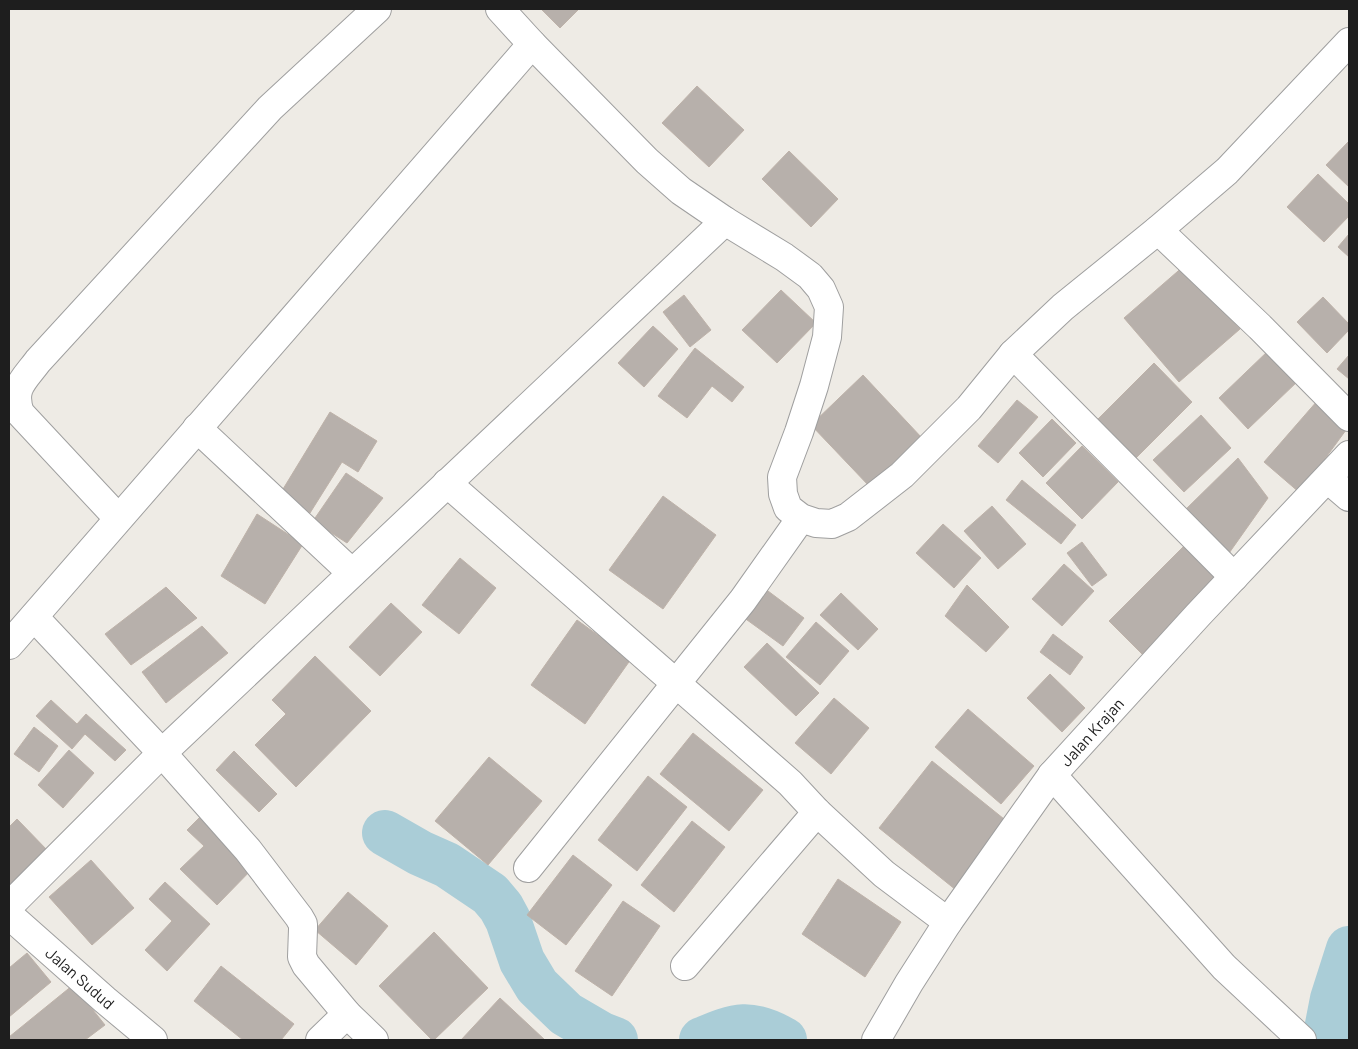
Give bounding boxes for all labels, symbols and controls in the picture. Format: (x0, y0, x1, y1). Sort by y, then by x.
street label: Jalan Krajan (1056, 694, 1127, 770)
street label: Jalan Sudud (42, 943, 119, 1013)

